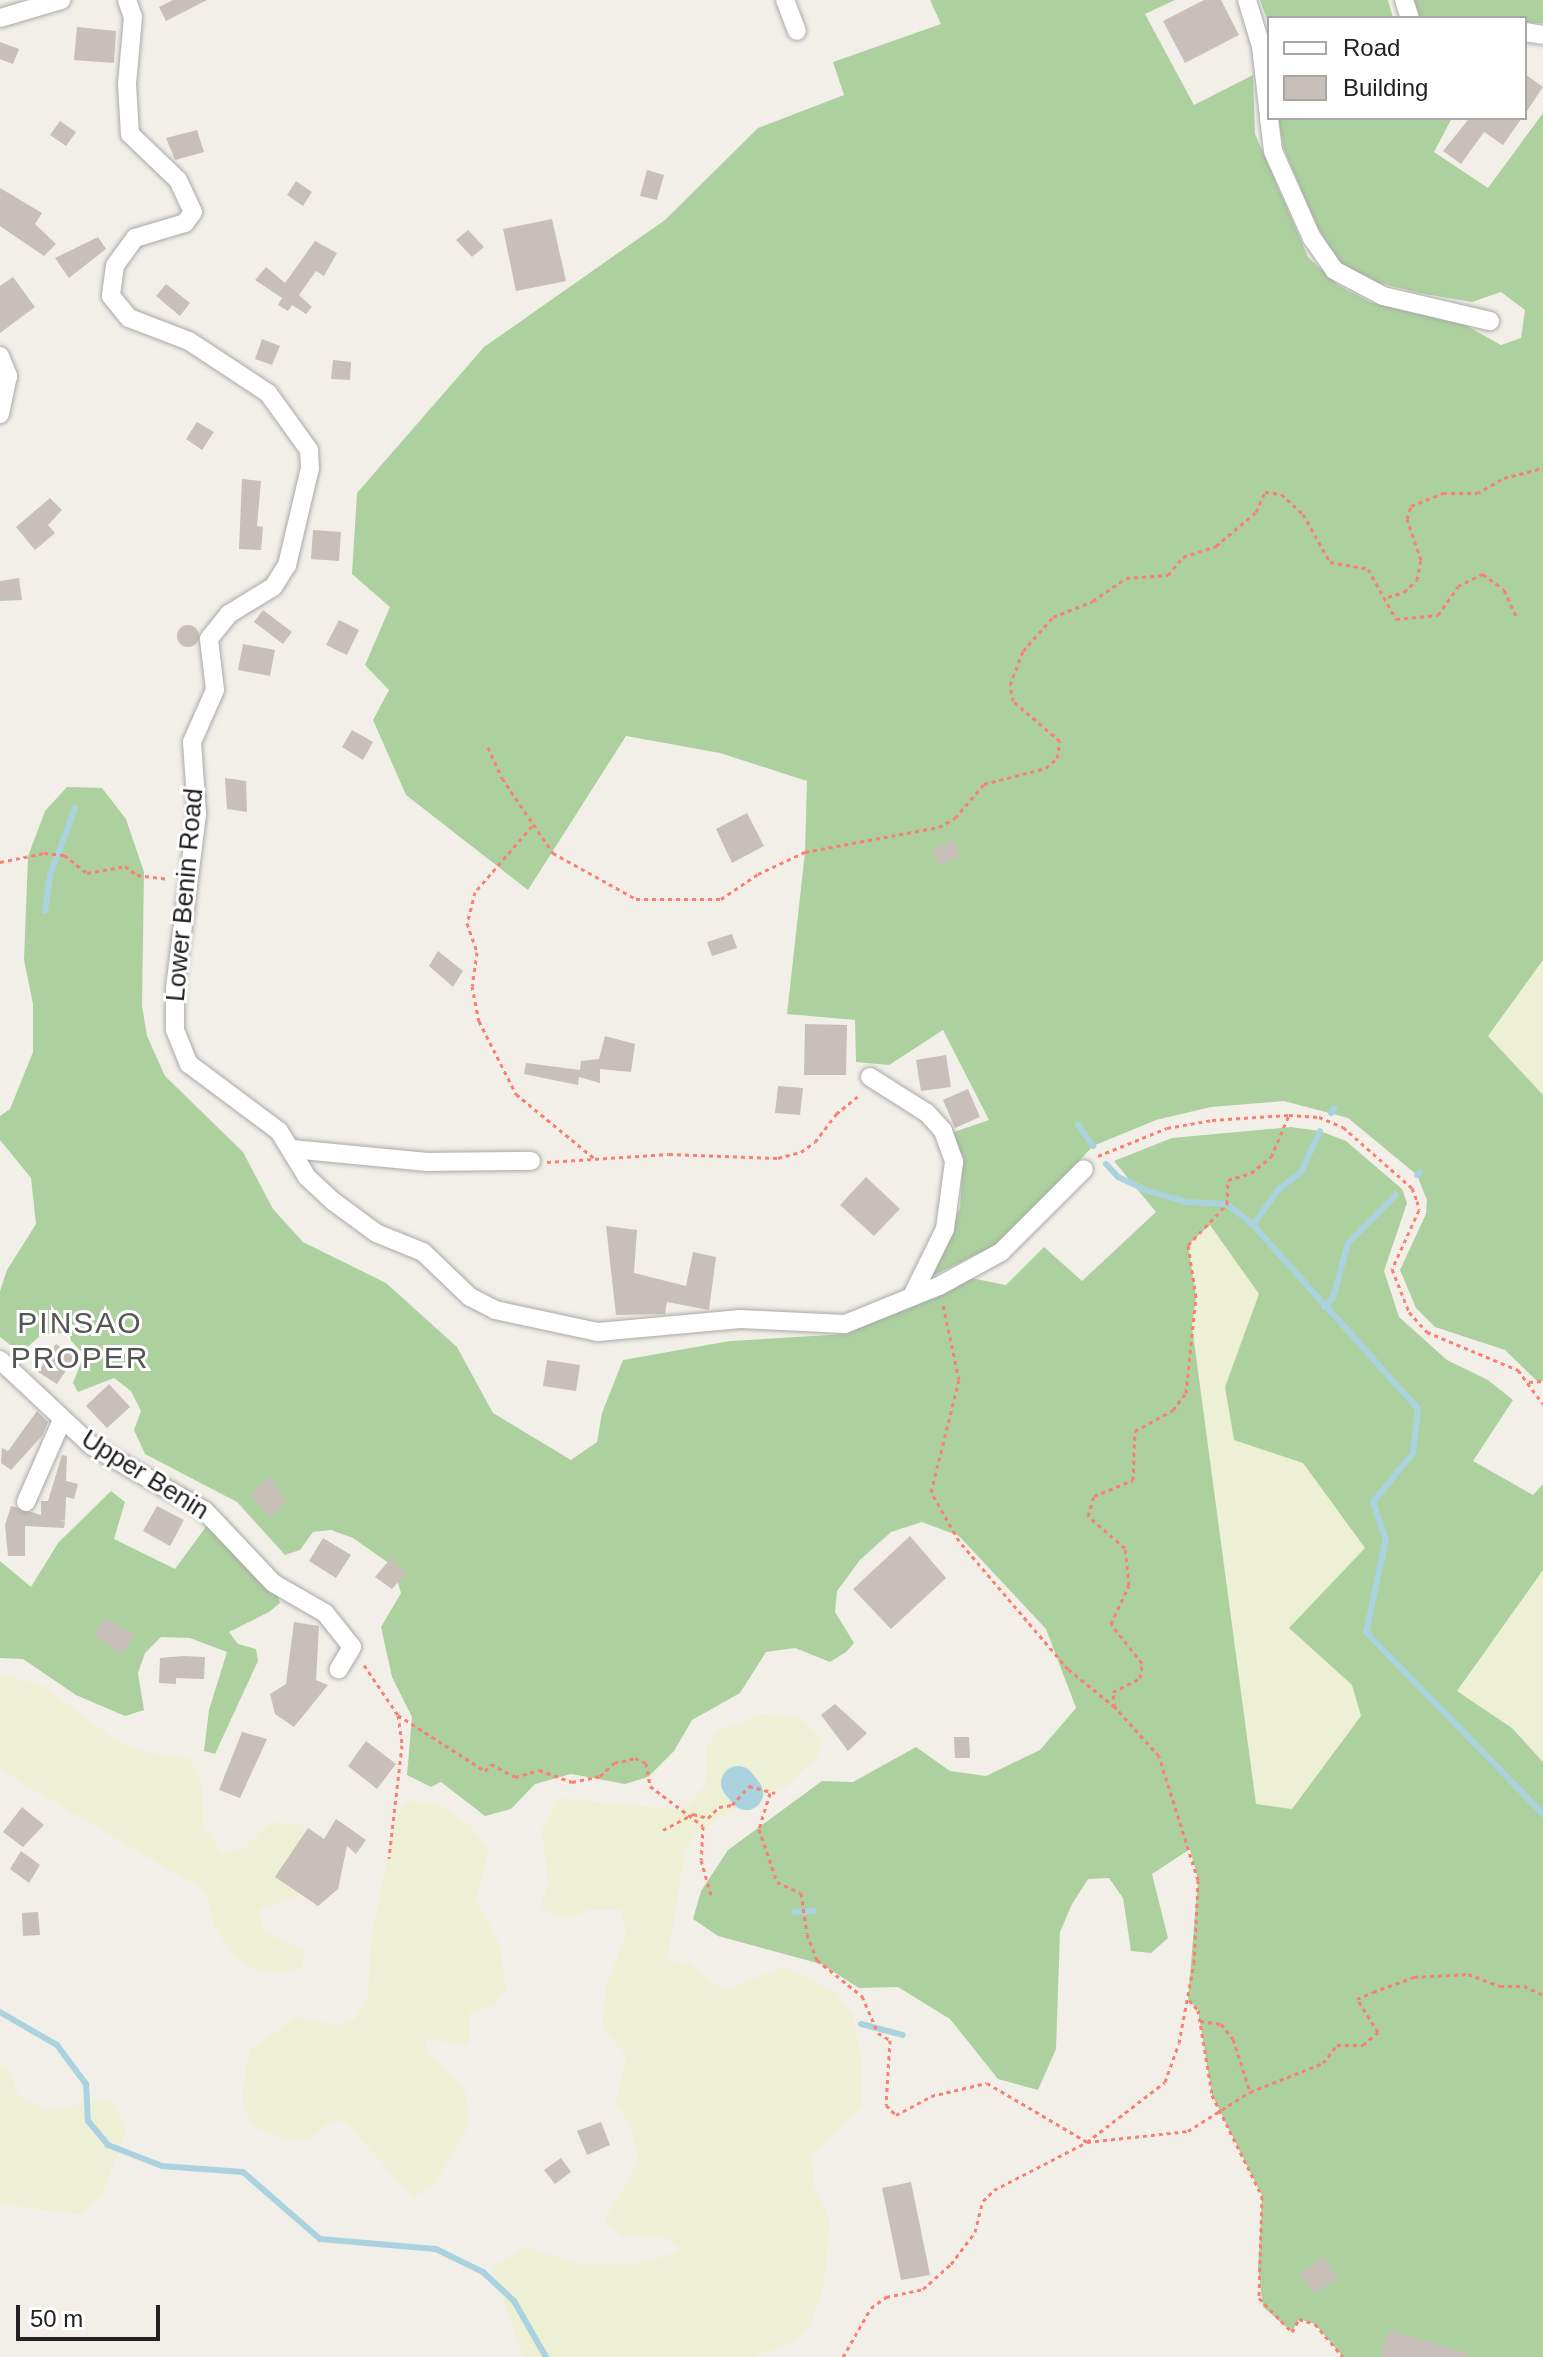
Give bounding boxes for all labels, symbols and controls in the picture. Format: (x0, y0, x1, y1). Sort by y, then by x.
legend (1267, 16, 1527, 120)
text: Road (1343, 34, 1400, 61)
text: Building (1343, 74, 1428, 101)
street label: Lower Benin Road (160, 787, 210, 1003)
district label: PINSAO PROPER (11, 1305, 149, 1376)
street label: Upper Benin (75, 1423, 215, 1527)
scale bar (20, 2289, 164, 2339)
text: 50 m (30, 2305, 83, 2332)

